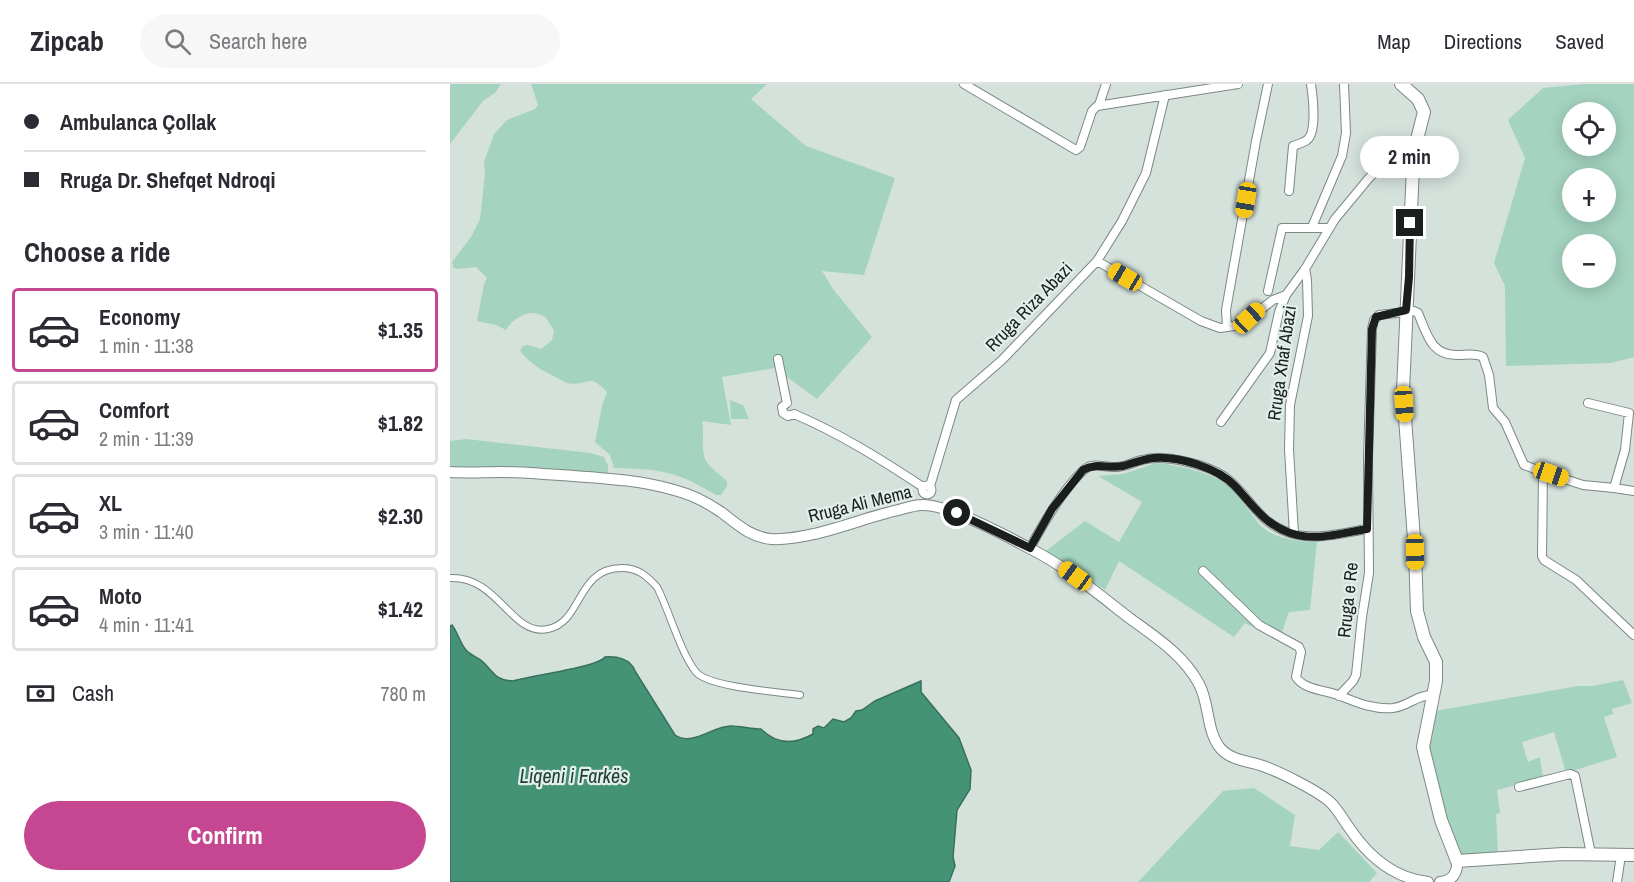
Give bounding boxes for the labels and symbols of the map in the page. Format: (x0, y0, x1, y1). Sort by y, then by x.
callout: 2 min (1360, 136, 1460, 178)
car (1234, 181, 1258, 219)
route end (1396, 209, 1423, 236)
street label: Rruga Riza Abazi (979, 256, 1078, 357)
car (1105, 260, 1145, 294)
car (1230, 299, 1268, 337)
street label: Rruga Xhaf Abazi (1261, 304, 1302, 422)
car (1394, 385, 1414, 423)
car (1531, 460, 1571, 488)
street label: Rruga Ali Mema (806, 479, 914, 528)
route start (943, 499, 970, 526)
car (1406, 534, 1424, 570)
car (1055, 558, 1095, 594)
street label: Rruga e Re (1331, 561, 1364, 639)
water label: Liqeni i Farkës (520, 762, 628, 789)

